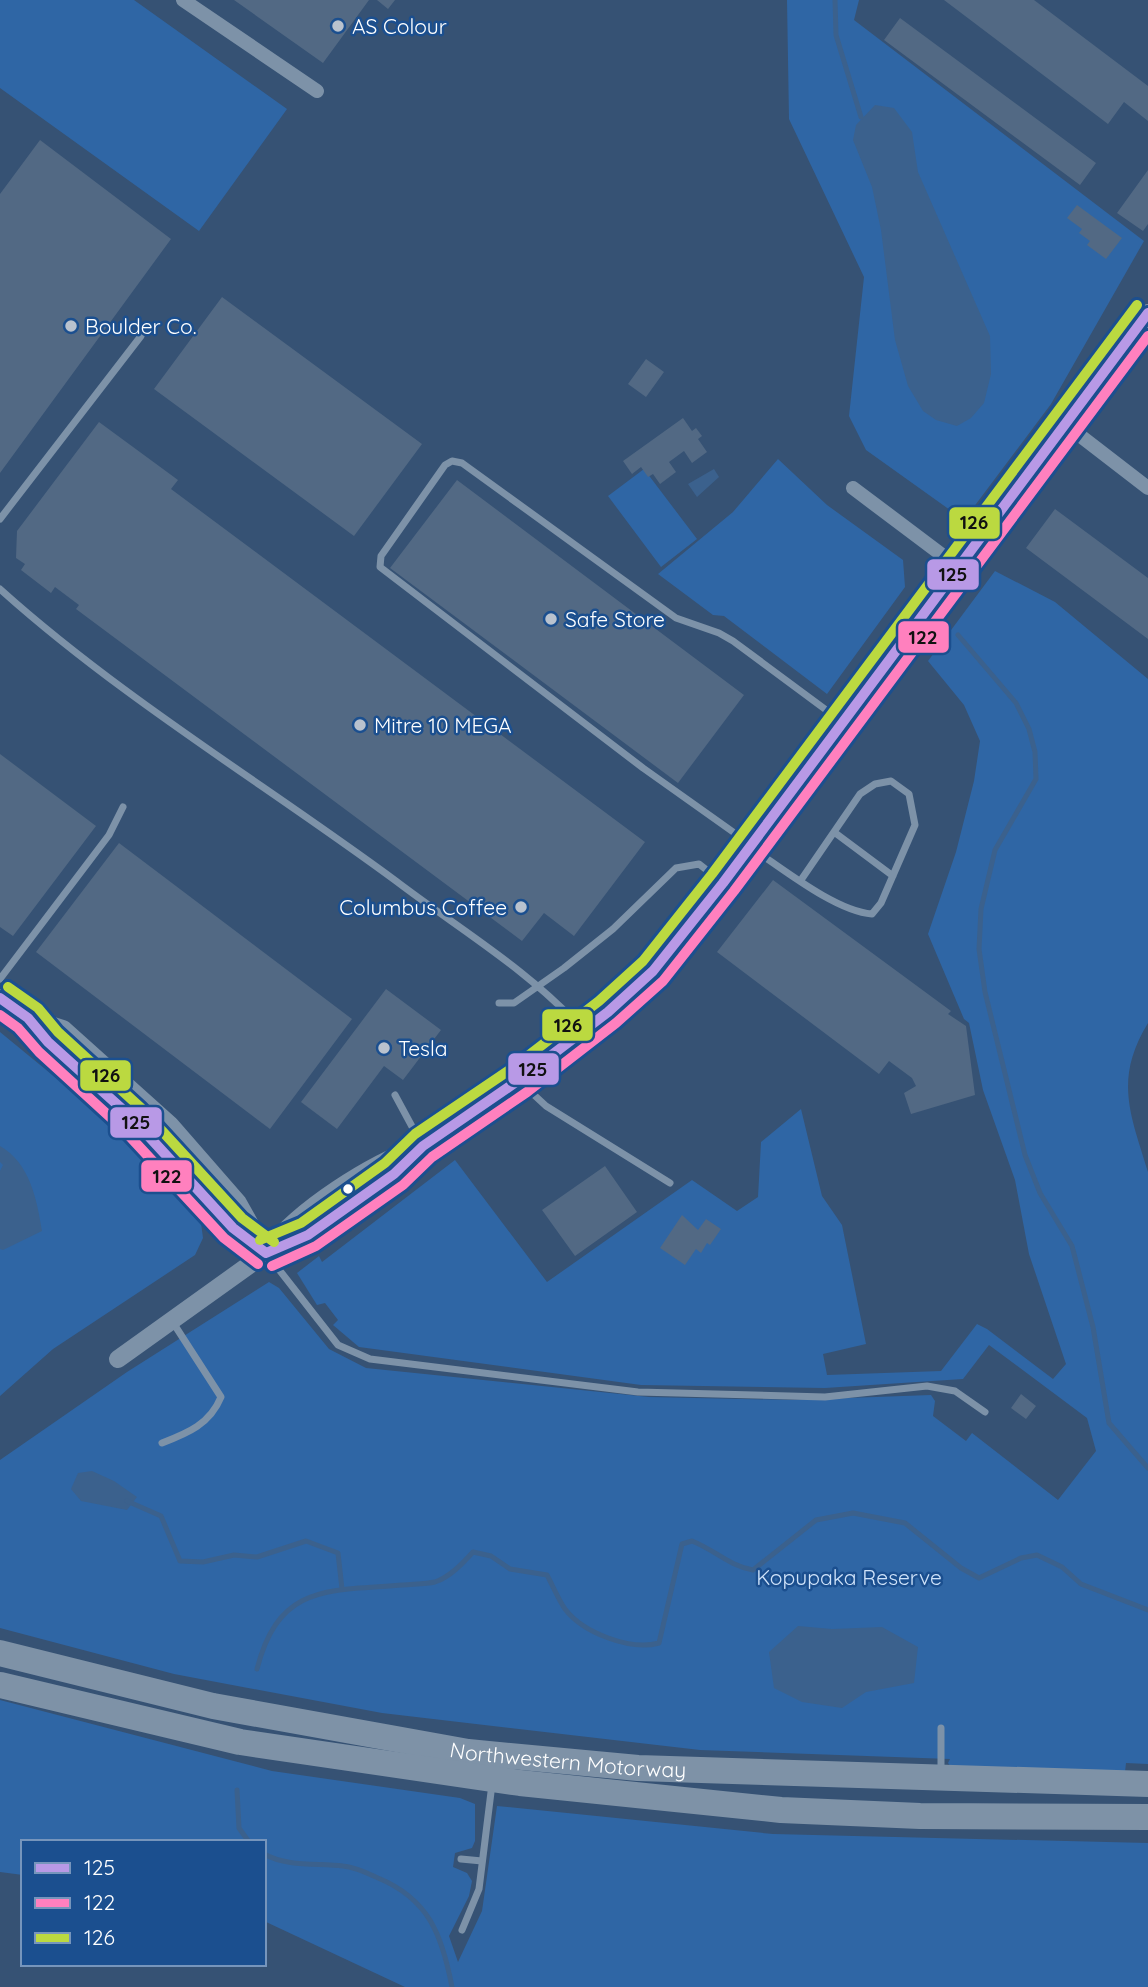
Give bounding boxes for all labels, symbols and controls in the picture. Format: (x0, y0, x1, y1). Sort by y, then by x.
place label: AS Colour (352, 13, 447, 39)
marker: AS Colour (330, 18, 346, 34)
place label: Boulder Co. (85, 313, 197, 339)
marker: Boulder Co. (63, 318, 79, 334)
line badge: 126 (948, 506, 1001, 540)
text: 126 (960, 510, 988, 534)
line badge: 125 (926, 558, 980, 591)
text: 125 (938, 562, 968, 586)
place label: Safe Store (565, 606, 665, 632)
marker: Safe Store (543, 611, 559, 627)
line badge: 122 (897, 620, 950, 654)
text: 122 (908, 625, 938, 649)
place label: Mitre 10 MEGA (374, 712, 512, 738)
marker: Mitre 10 MEGA (352, 717, 368, 733)
place label: Columbus Coffee (339, 894, 507, 920)
marker: Columbus Coffee (513, 899, 529, 915)
line badge: 126 (541, 1008, 594, 1042)
text: 126 (554, 1013, 582, 1037)
place label: Tesla (398, 1035, 447, 1061)
marker: Tesla (376, 1040, 392, 1056)
line badge: 125 (507, 1052, 560, 1086)
text: 125 (518, 1057, 548, 1081)
line badge: 126 (79, 1059, 132, 1092)
text: 126 (92, 1063, 120, 1087)
line badge: 125 (109, 1106, 163, 1139)
text: 125 (121, 1110, 151, 1134)
line badge: 122 (140, 1159, 193, 1193)
text: 122 (152, 1164, 182, 1188)
unlabelled marker (341, 1182, 355, 1196)
park label: Kopupaka Reserve (756, 1564, 942, 1590)
street label: Northwestern Motorway (448, 1736, 687, 1783)
legend (21, 1840, 266, 1966)
text: 125 (84, 1854, 115, 1880)
text: 122 (84, 1889, 115, 1915)
text: 126 (84, 1924, 115, 1950)

